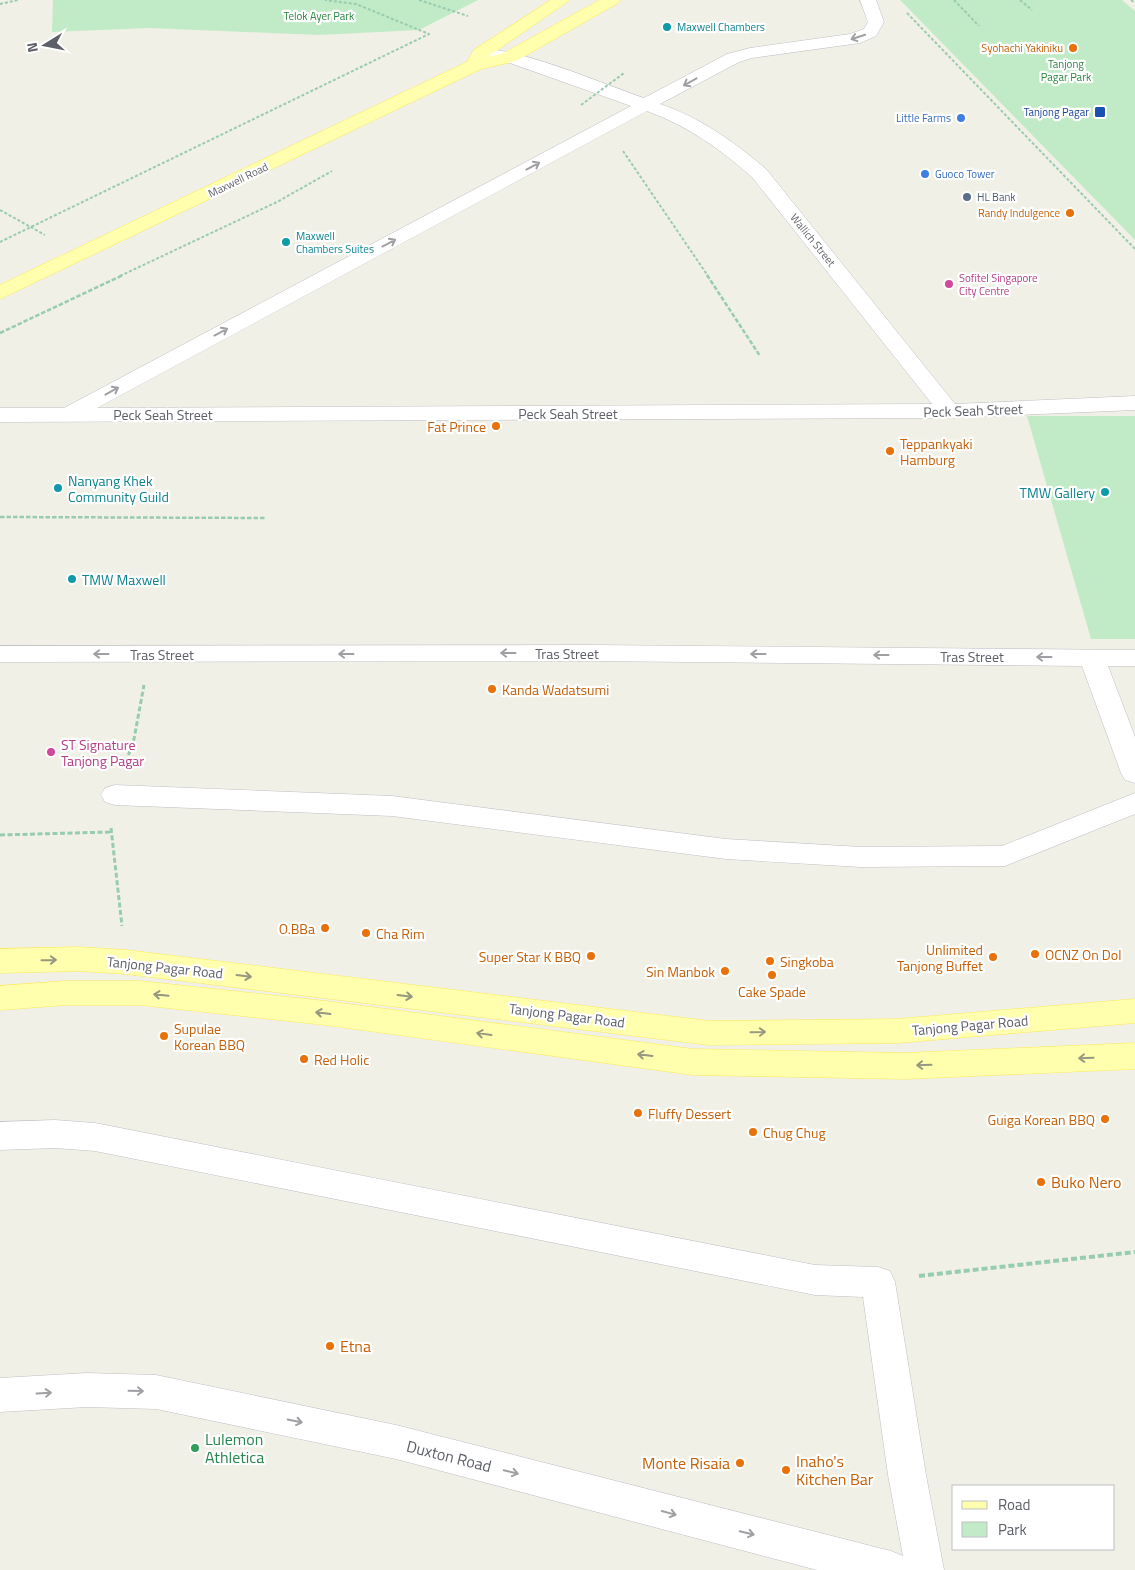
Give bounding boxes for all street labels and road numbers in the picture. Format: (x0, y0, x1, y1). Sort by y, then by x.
street label: Maxwell Road (205, 159, 271, 201)
street label: Wallich Street (787, 210, 839, 270)
street label: Peck Seah Street (923, 398, 1023, 422)
street label: Peck Seah Street (518, 403, 618, 424)
street label: Peck Seah Street (113, 404, 213, 425)
street label: Tras Street (535, 643, 599, 664)
street label: Tras Street (130, 644, 194, 665)
street label: Tras Street (940, 646, 1004, 667)
street label: Tanjong Pagar Road (106, 950, 224, 984)
street label: Tanjong Pagar Road (508, 997, 626, 1033)
street label: Tanjong Pagar Road (911, 1009, 1029, 1041)
street label: Duxton Road (404, 1434, 494, 1478)

